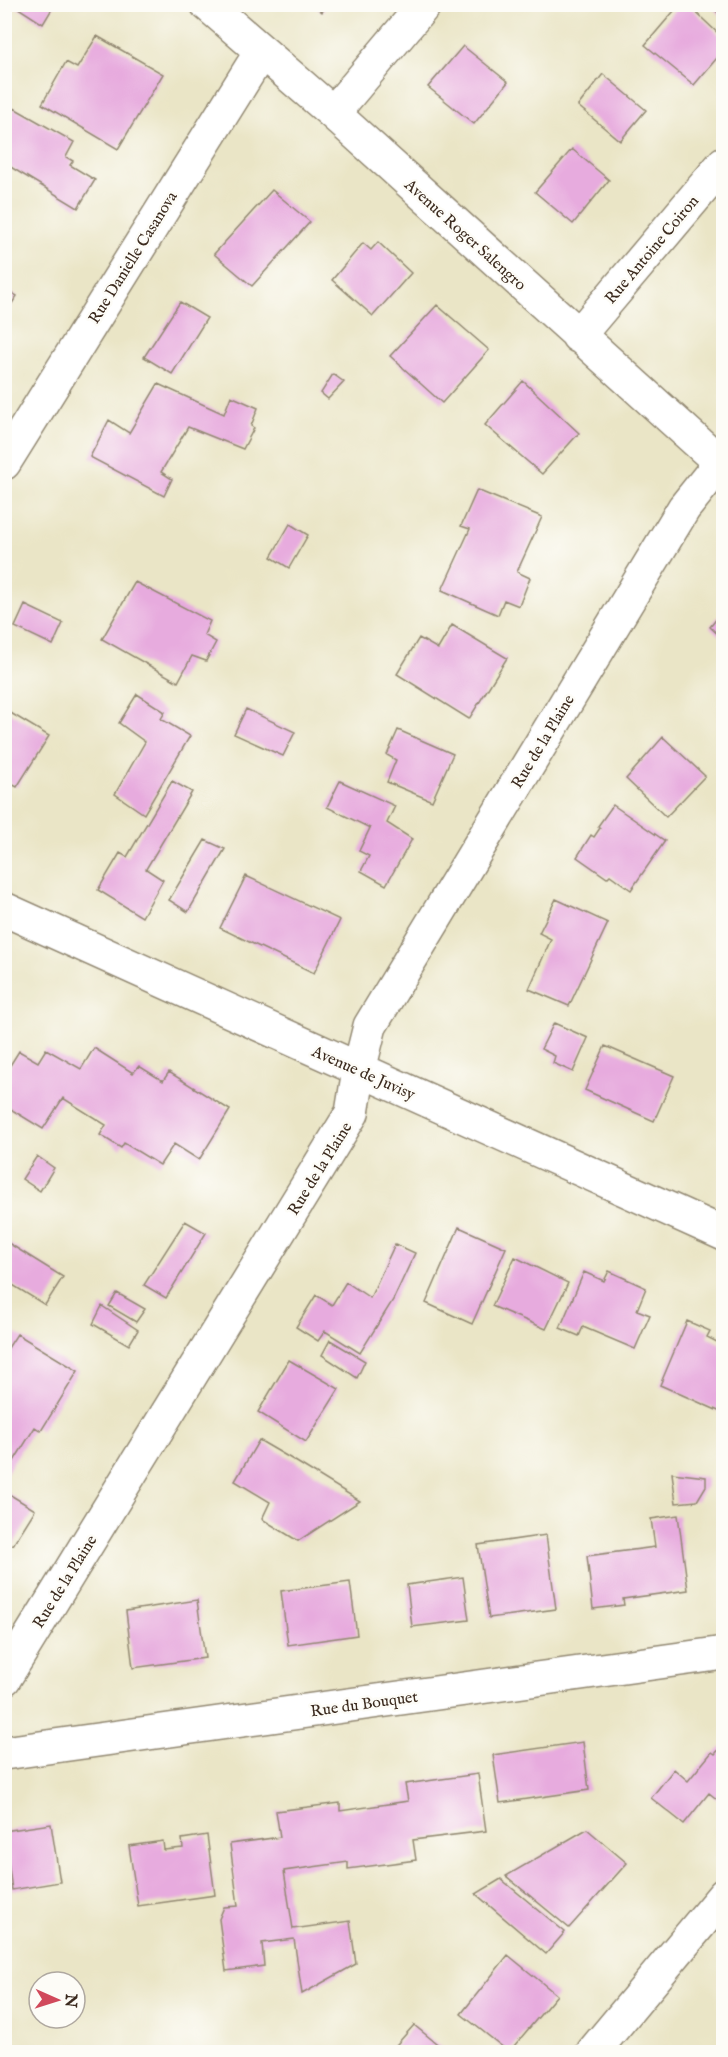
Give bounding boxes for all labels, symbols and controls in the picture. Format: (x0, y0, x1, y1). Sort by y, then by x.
street label: Avenue Roger Salengro (399, 175, 530, 296)
street label: Rue Danielle Casanova (85, 188, 183, 328)
street label: Rue Antoine Coiron (601, 192, 704, 309)
street label: Rue de la Plaine (508, 691, 580, 793)
street label: Avenue de Juvisy (307, 1042, 418, 1106)
street label: Rue de la Plaine (284, 1119, 357, 1219)
street label: Rue de la Plaine (29, 1532, 102, 1632)
street label: Rue du Bouquet (309, 1687, 420, 1722)
north arrow (27, 1970, 87, 2030)
text: N (60, 1992, 80, 2008)

